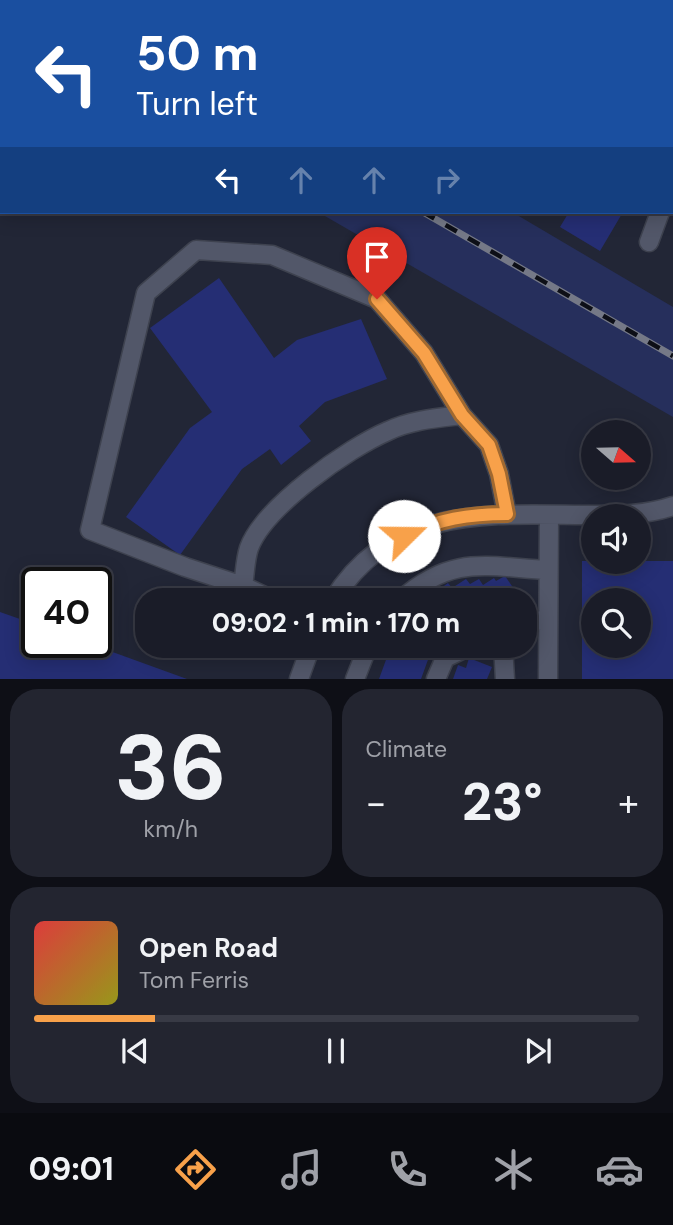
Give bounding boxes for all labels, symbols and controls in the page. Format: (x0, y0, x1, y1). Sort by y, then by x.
text: 50 m (136, 21, 259, 85)
icon: left (21, 28, 112, 119)
text: Turn left (136, 83, 258, 125)
icon: left (209, 161, 247, 199)
icon: ahead (282, 161, 320, 199)
icon: ahead (355, 161, 393, 199)
icon: right (428, 161, 466, 199)
pin (347, 227, 407, 299)
icon: arrive (358, 238, 396, 276)
north arrow (581, 420, 651, 490)
map controls (581, 420, 651, 658)
position arrow (367, 499, 441, 573)
button: sound (581, 504, 651, 574)
speed limit sign: 40 (21, 567, 112, 658)
button: search (581, 588, 651, 658)
text: 09:02 · 1 min · 170 m (212, 606, 460, 640)
text: 36 (114, 709, 227, 827)
text: Climate (366, 734, 447, 764)
text: 23° (462, 768, 542, 836)
text: − (366, 778, 386, 828)
text: + (618, 778, 639, 828)
text: km/h (144, 814, 198, 844)
text: Open Road (139, 931, 278, 965)
text: Tom Ferris (139, 965, 249, 995)
icon: previous (116, 1032, 154, 1070)
icon: pause (317, 1032, 355, 1070)
icon: next (519, 1032, 557, 1070)
icon: directions (171, 1145, 220, 1194)
icon: music (277, 1145, 326, 1194)
icon: phone (383, 1145, 432, 1194)
icon: climate (489, 1145, 538, 1194)
icon: car (595, 1145, 644, 1194)
text: 09:01 (29, 1148, 114, 1190)

